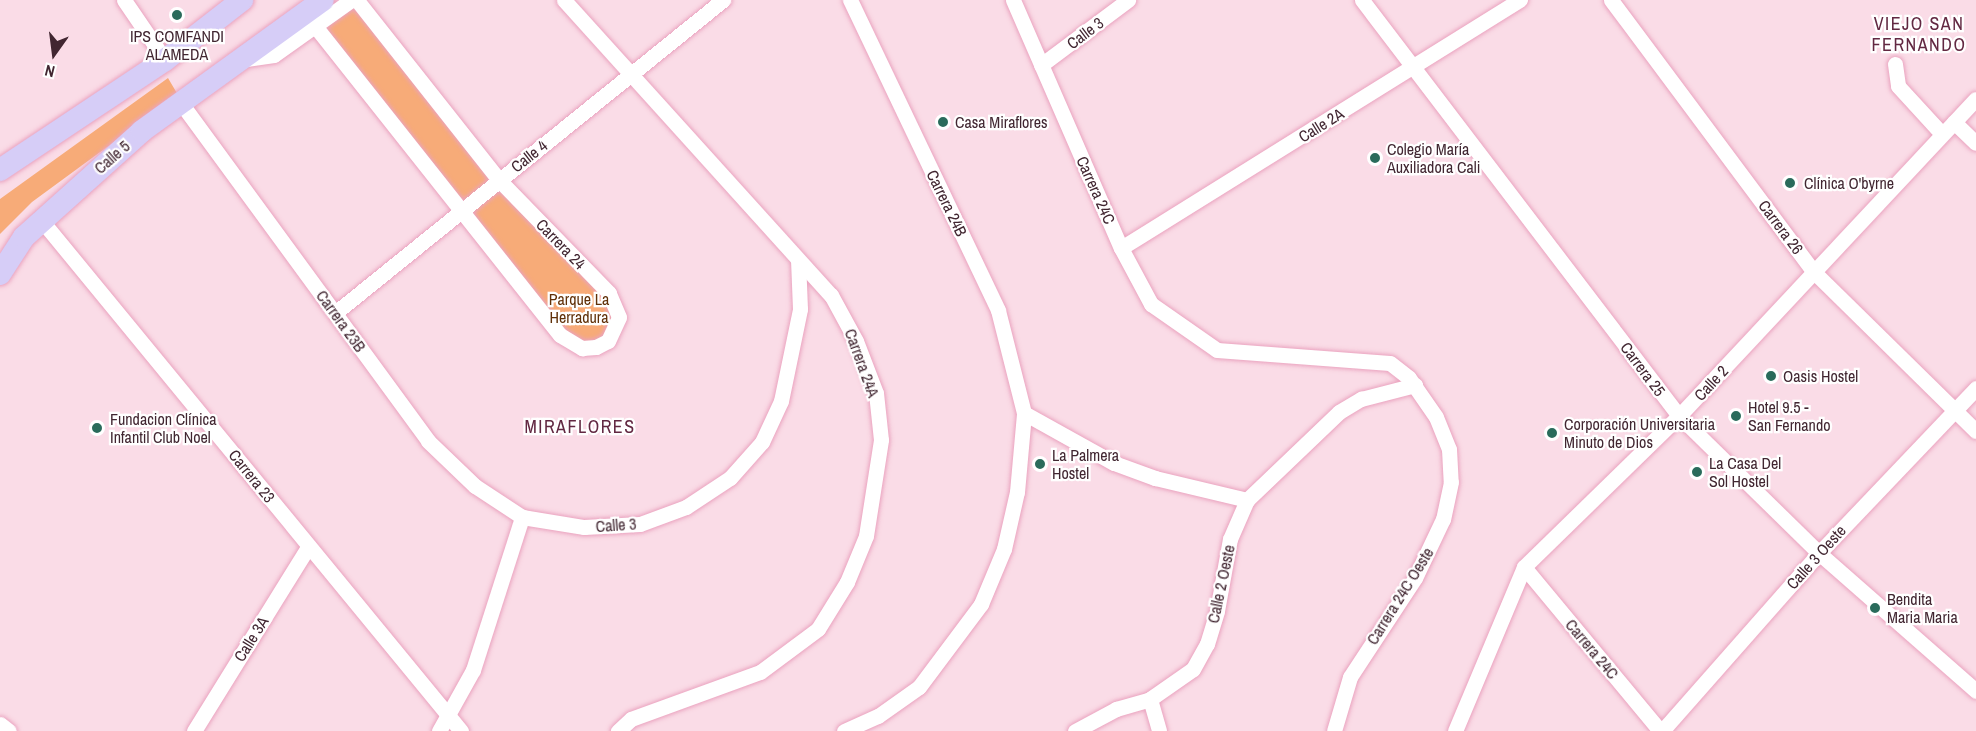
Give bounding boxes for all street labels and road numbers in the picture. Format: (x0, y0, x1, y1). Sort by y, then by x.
street label: Calle 3 (1063, 13, 1107, 53)
street label: Calle 2A (1295, 104, 1347, 146)
street label: Calle 5 (90, 136, 134, 178)
street label: Calle 4 (507, 136, 551, 176)
street label: Carrera 24C (1073, 153, 1119, 227)
street label: Carrera 24B (923, 167, 971, 239)
street label: Carrera 26 (1754, 196, 1808, 258)
street label: Carrera 24 (532, 215, 590, 273)
street label: Carrera 23B (312, 286, 370, 356)
street label: Carrera 24A (841, 326, 883, 400)
street label: Carrera 25 (1616, 338, 1670, 400)
street label: Calle 2 (1690, 362, 1732, 404)
street label: Carrera 23 (225, 446, 279, 506)
street label: Calle 3 (595, 514, 637, 536)
street label: Calle 3 Oeste (1782, 521, 1850, 593)
street label: Calle 2 Oeste (1203, 543, 1239, 625)
street label: Carrera 24C Oeste (1362, 544, 1438, 648)
street label: Calle 3A (230, 613, 272, 665)
street label: Carrera 24C (1561, 615, 1623, 683)

